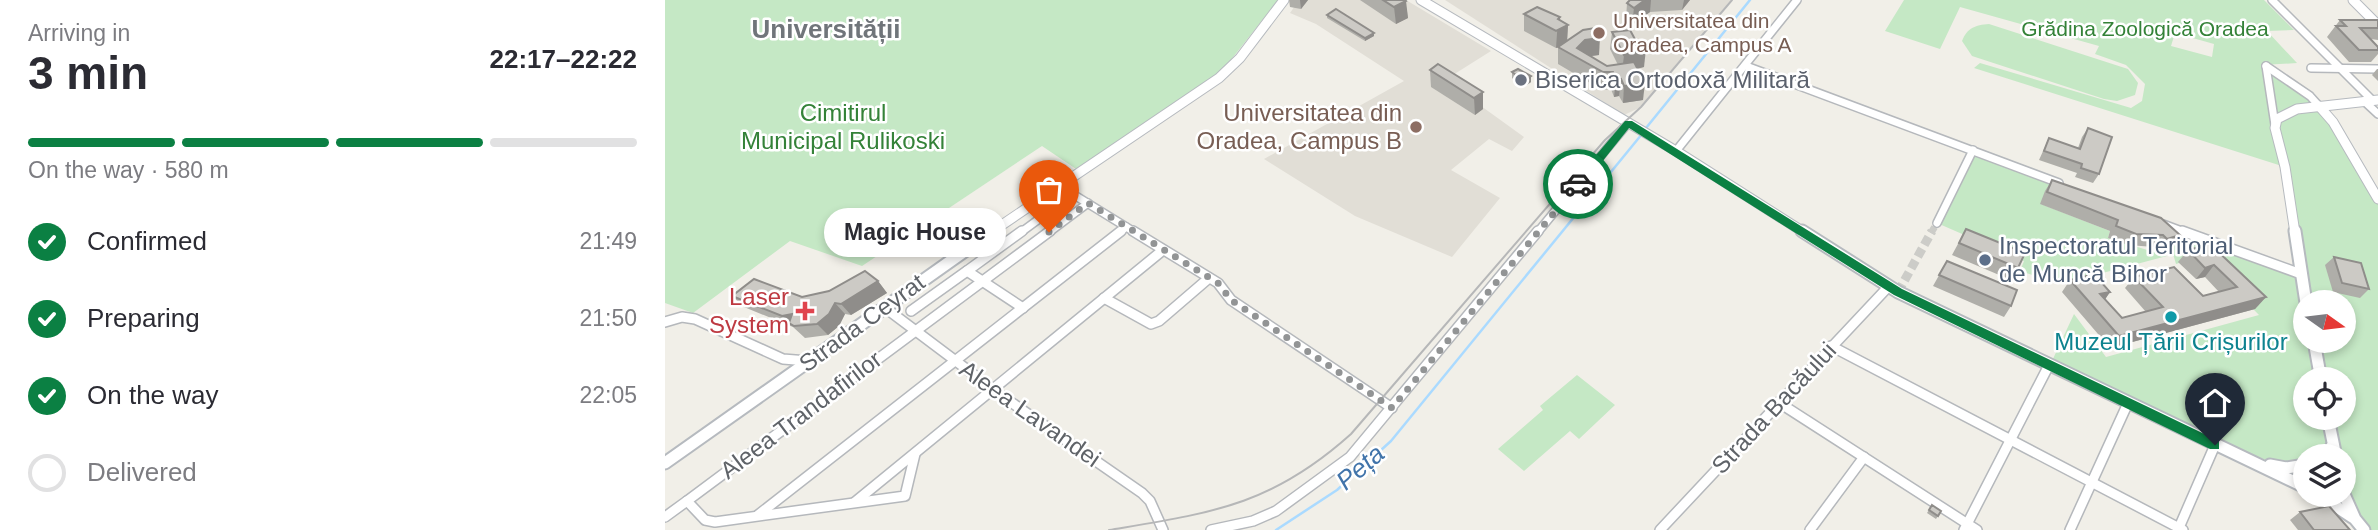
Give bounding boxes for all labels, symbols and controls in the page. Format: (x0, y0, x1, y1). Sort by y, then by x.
place label: Universitatea din Oradea, Campus A (1613, 9, 1792, 56)
district label: Universității (752, 14, 900, 44)
park label: Grădina Zoologică Oradea (2021, 17, 2269, 40)
text: Arriving in (28, 20, 130, 46)
marker: Universitatea din Oradea, Campus A (1591, 25, 1607, 41)
text: 22:17–22:22 (490, 44, 637, 74)
text: 3 min (28, 47, 148, 99)
place label: Biserica Ortodoxă Militară (1535, 66, 1810, 93)
marker: Biserica Ortodoxă Militară (1513, 72, 1529, 88)
park label: Cimitirul Municipal Rulikoski (741, 99, 945, 154)
place label: Universitatea din Oradea, Campus B (1197, 99, 1402, 154)
marker: Universitatea din Oradea, Campus B (1408, 119, 1424, 135)
courier (1543, 149, 1613, 219)
text: On the way · 580 m (28, 157, 229, 183)
pin (1019, 160, 1079, 232)
icon: car (1559, 165, 1597, 203)
icon: bag (1030, 171, 1068, 209)
callout: Magic House (825, 208, 1007, 256)
text: Magic House (844, 219, 986, 245)
icon: check (28, 223, 66, 261)
text: Confirmed (87, 226, 207, 256)
text: 21:49 (579, 228, 637, 254)
place label: Inspectoratul Teritorial de Muncă Bihor (1999, 232, 2233, 287)
marker: Inspectoratul Teritorial de Muncă Bihor (1977, 252, 1993, 268)
street label: Strada Ceyrat (794, 268, 930, 377)
place label: Laser System (709, 283, 789, 338)
north arrow (2293, 290, 2355, 354)
map controls (2293, 290, 2356, 507)
icon: check (28, 300, 66, 338)
marker: Laser System (795, 301, 815, 321)
text: Preparing (87, 303, 200, 333)
text: 21:50 (579, 305, 637, 331)
marker: Muzeul Țării Crișurilor (2163, 309, 2179, 325)
place label: Muzeul Țării Crișurilor (2054, 328, 2288, 355)
street label: Strada Bacăului (1706, 336, 1841, 479)
street label: Aleea Trandafirilor (715, 345, 887, 484)
street label: Aleea Lavandei (955, 355, 1106, 472)
button: locate (2293, 367, 2356, 430)
pin (2185, 373, 2245, 445)
icon: check (28, 377, 66, 415)
text: On the way (87, 380, 219, 410)
text: 22:05 (579, 382, 637, 408)
icon: home (2196, 384, 2234, 422)
water label: Peța (1330, 438, 1390, 496)
button: layers (2293, 444, 2356, 507)
text: Delivered (87, 457, 197, 487)

